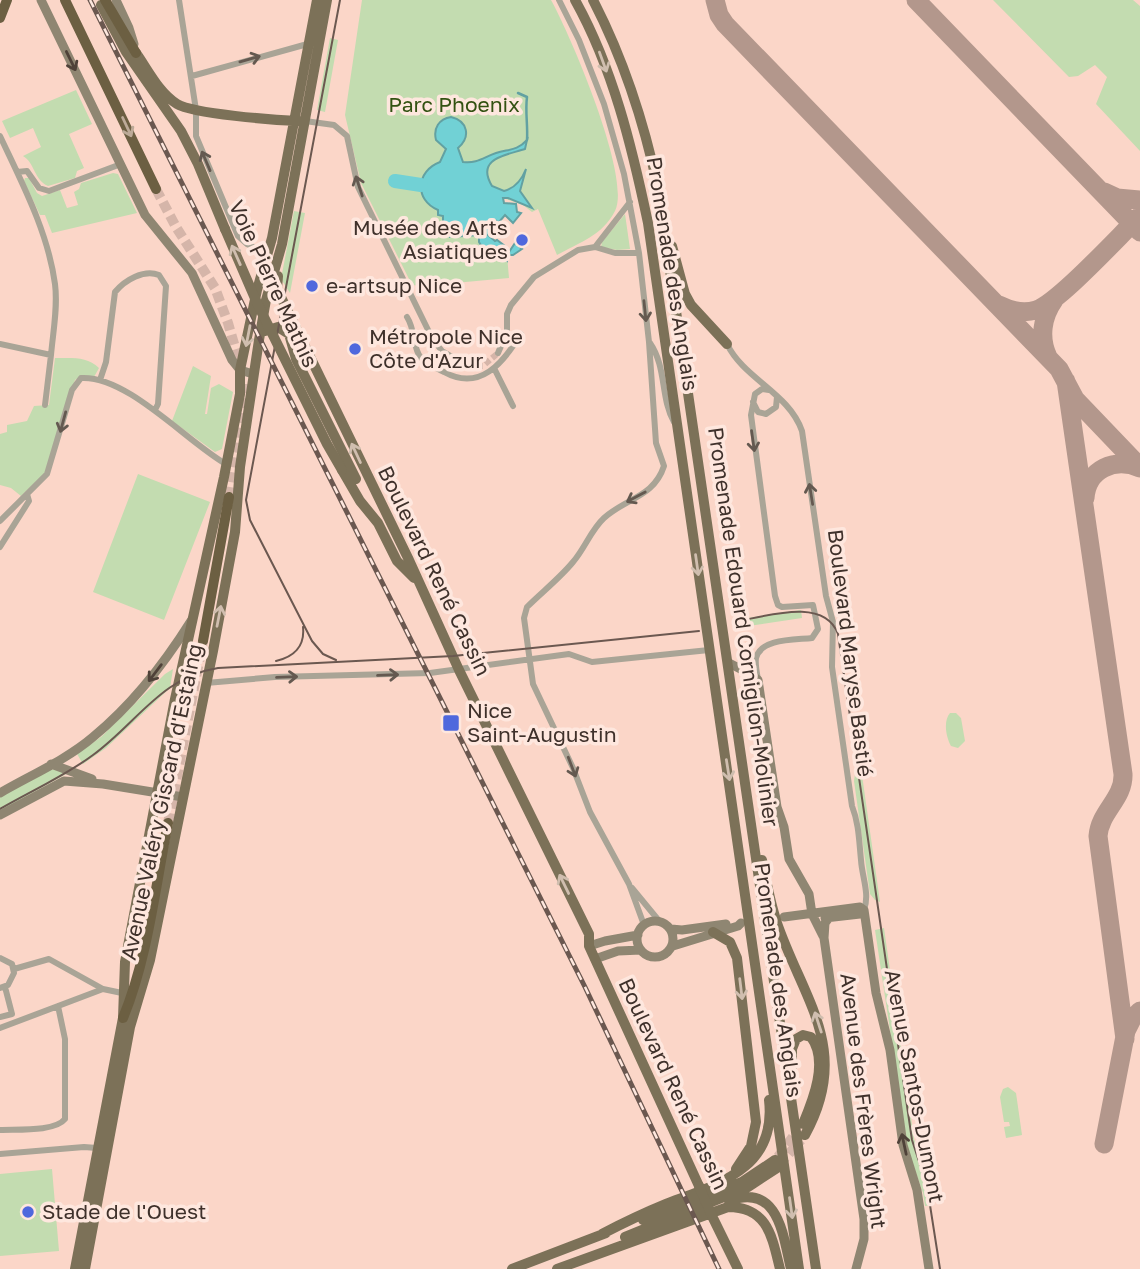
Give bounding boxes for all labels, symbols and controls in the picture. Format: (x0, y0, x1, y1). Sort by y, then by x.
one-way arrow (65, 50, 78, 71)
one-way arrow (598, 51, 610, 73)
one-way arrow (239, 52, 261, 65)
park label: Parc Phoenix (388, 91, 520, 117)
one-way arrow (121, 116, 135, 137)
one-way arrow (199, 150, 212, 172)
street label: Promenade des Anglais (642, 155, 704, 393)
one-way arrow (352, 176, 364, 198)
street label: Voie Pierre Mathis (224, 196, 324, 371)
place label: Musée des Arts Asiatiques (353, 214, 508, 264)
marker: Musée des Arts Asiatiques (514, 232, 530, 248)
one-way arrow (229, 245, 242, 266)
place label: e-artsup Nice (326, 272, 462, 298)
marker: e-artsup Nice (304, 278, 320, 294)
one-way arrow (639, 299, 652, 322)
place label: Métropole Nice Côte d'Azur (369, 323, 523, 373)
one-way arrow (240, 324, 254, 347)
marker: Métropole Nice Côte d'Azur (347, 341, 363, 357)
one-way arrow (56, 410, 69, 433)
street label: Promenade Edouard Corniglion-Molinier (703, 425, 785, 828)
one-way arrow (747, 429, 760, 452)
one-way arrow (349, 443, 362, 464)
street label: Boulevard René Cassin (373, 461, 497, 680)
one-way arrow (804, 484, 817, 506)
one-way arrow (626, 491, 647, 505)
street label: Boulevard Maryse Bastié (823, 528, 879, 778)
one-way arrow (691, 553, 704, 576)
one-way arrow (213, 605, 227, 628)
street label: Avenue Valéry Giscard d'Estaing (115, 641, 207, 962)
one-way arrow (147, 663, 162, 681)
one-way arrow (376, 668, 399, 681)
one-way arrow (275, 671, 298, 684)
place label: Nice Saint-Augustin (467, 697, 617, 747)
marker: Nice Saint-Augustin (441, 713, 461, 733)
one-way arrow (567, 755, 579, 777)
one-way arrow (722, 758, 735, 781)
street label: Promenade des Anglais (750, 861, 808, 1099)
one-way arrow (557, 874, 571, 895)
street label: Avenue Santos-Dumont (880, 967, 950, 1205)
street label: Avenue des Frères Wright (835, 971, 893, 1230)
street label: Boulevard René Cassin (613, 974, 734, 1193)
one-way arrow (734, 977, 747, 1000)
one-way arrow (811, 1011, 823, 1033)
one-way arrow (896, 1133, 910, 1156)
one-way arrow (784, 1196, 797, 1219)
place label: Stade de l'Ouest (42, 1198, 206, 1224)
marker: Stade de l'Ouest (20, 1204, 36, 1220)

